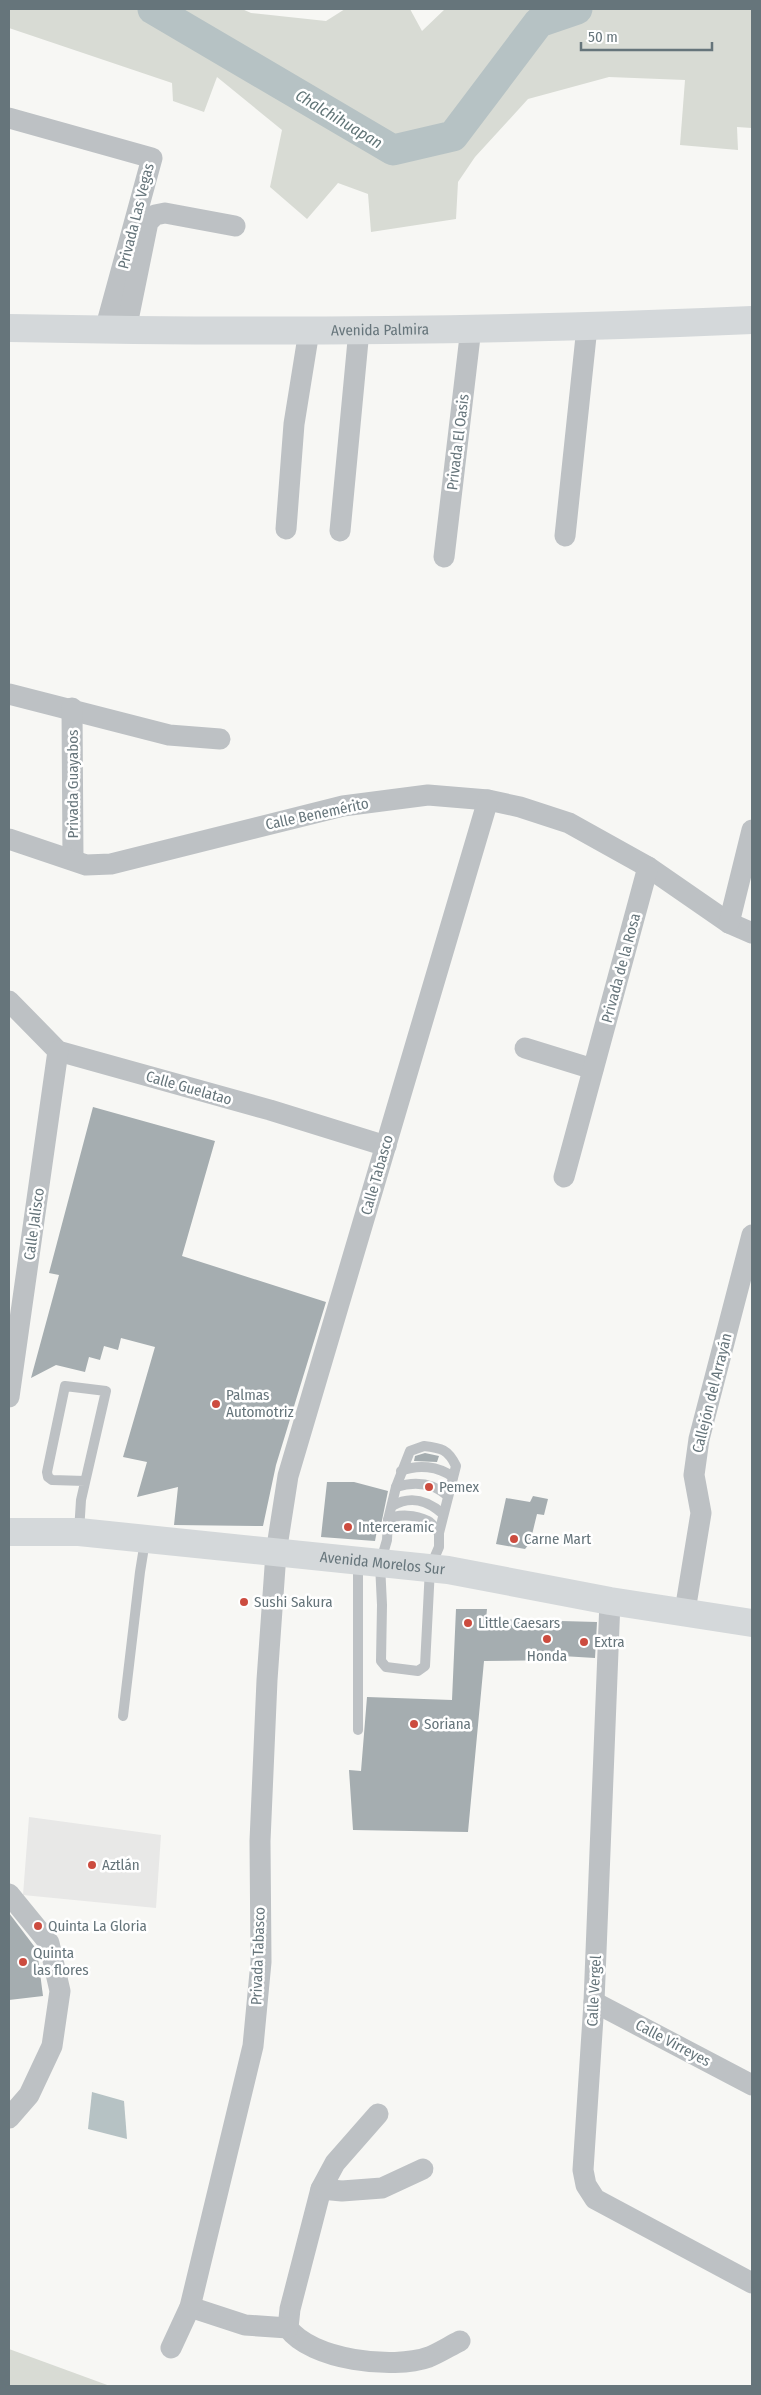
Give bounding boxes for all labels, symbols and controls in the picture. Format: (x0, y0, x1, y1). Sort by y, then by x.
scale bar (581, 20, 712, 52)
text: 50 m (588, 28, 618, 46)
water label: Chalchihuapan (292, 86, 386, 152)
street label: Privada Las Vegas (114, 161, 158, 271)
street label: Avenida Palmira (331, 320, 429, 339)
street label: Privada El Oasis (443, 393, 473, 491)
street label: Privada Guayabos (64, 730, 82, 838)
street label: Calle Benemérito (264, 794, 370, 834)
street label: Privada de la Rosa (598, 911, 644, 1025)
street label: Calle Guelatao (144, 1067, 234, 1109)
street label: Calle Tabasco (357, 1133, 397, 1217)
street label: Calle Jalisco (20, 1187, 48, 1261)
street label: Callejón del Arrayán (688, 1331, 736, 1455)
place label: Palmas Automotriz (226, 1386, 294, 1421)
marker: Palmas Automotriz (210, 1398, 222, 1410)
place label: Pemex (439, 1478, 480, 1496)
marker: Pemex (423, 1481, 435, 1493)
place label: Interceramic (358, 1518, 435, 1536)
marker: Interceramic (342, 1521, 354, 1533)
place label: Carne Mart (524, 1530, 591, 1548)
marker: Carne Mart (508, 1533, 520, 1545)
street label: Avenida Morelos Sur (319, 1548, 447, 1579)
place label: Sushi Sakura (254, 1593, 333, 1611)
marker: Sushi Sakura (238, 1596, 250, 1608)
place label: Little Caesars (478, 1614, 560, 1632)
marker: Little Caesars (462, 1617, 474, 1629)
marker: Honda (541, 1633, 553, 1645)
place label: Extra (594, 1633, 625, 1651)
marker: Extra (578, 1636, 590, 1648)
place label: Honda (527, 1647, 567, 1665)
place label: Soriana (424, 1715, 471, 1733)
marker: Soriana (408, 1718, 420, 1730)
place label: Aztlán (102, 1856, 140, 1874)
marker: Aztlán (86, 1859, 98, 1871)
street label: Privada Tabasco (247, 1906, 269, 2005)
place label: Quinta La Gloria (48, 1917, 147, 1935)
marker: Quinta La Gloria (32, 1920, 44, 1932)
place label: Quinta las flores (33, 1944, 89, 1979)
street label: Calle Vergel (583, 1955, 605, 2027)
marker: Quinta las flores (17, 1956, 29, 1968)
street label: Calle Virreyes (632, 2016, 714, 2070)

